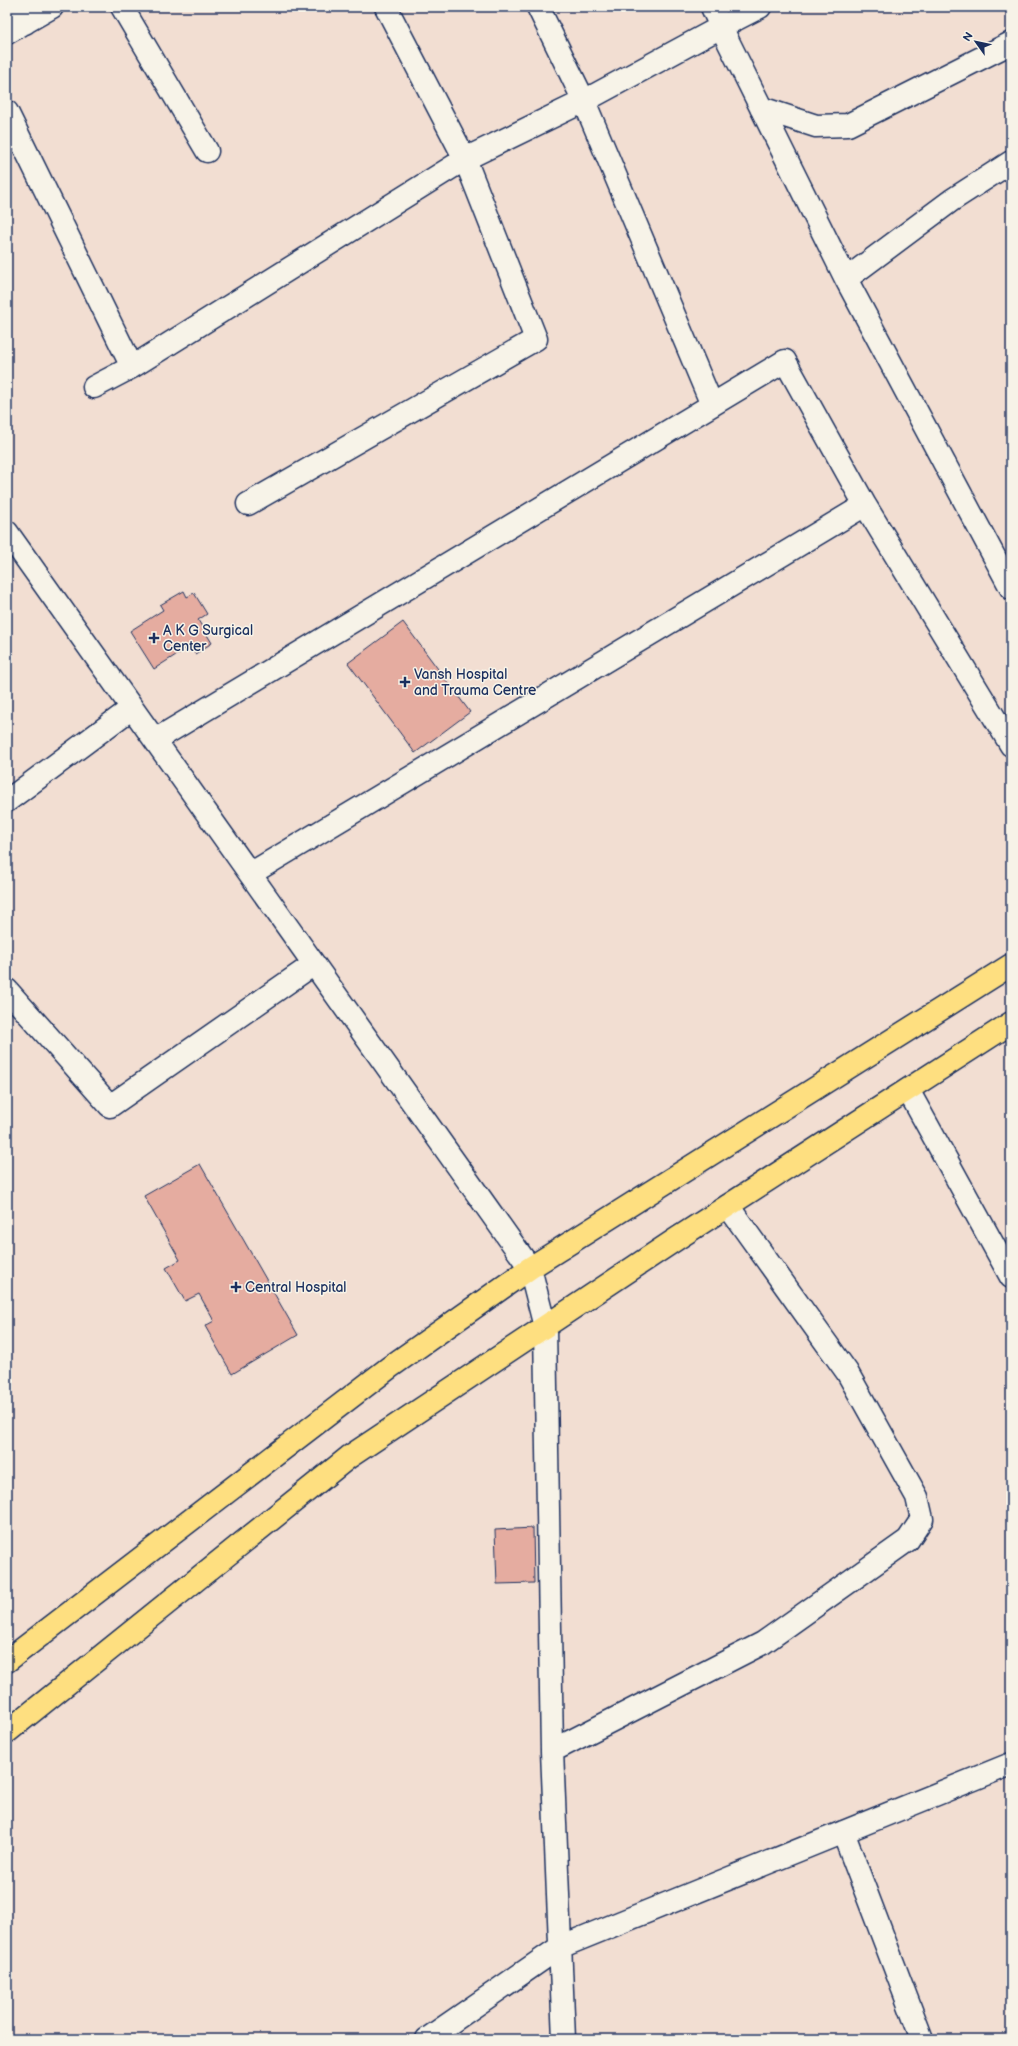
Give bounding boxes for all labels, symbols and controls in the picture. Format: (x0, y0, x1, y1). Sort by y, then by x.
north arrow (956, 22, 996, 62)
text: N (960, 30, 976, 44)
place label: A K G Surgical Center (163, 622, 253, 655)
marker: A K G Surgical Center (148, 632, 160, 644)
place label: Vansh Hospital and Trauma Centre (414, 666, 536, 699)
marker: Vansh Hospital and Trauma Centre (399, 676, 411, 688)
place label: Central Hospital (245, 1279, 347, 1296)
marker: Central Hospital (230, 1281, 242, 1293)

